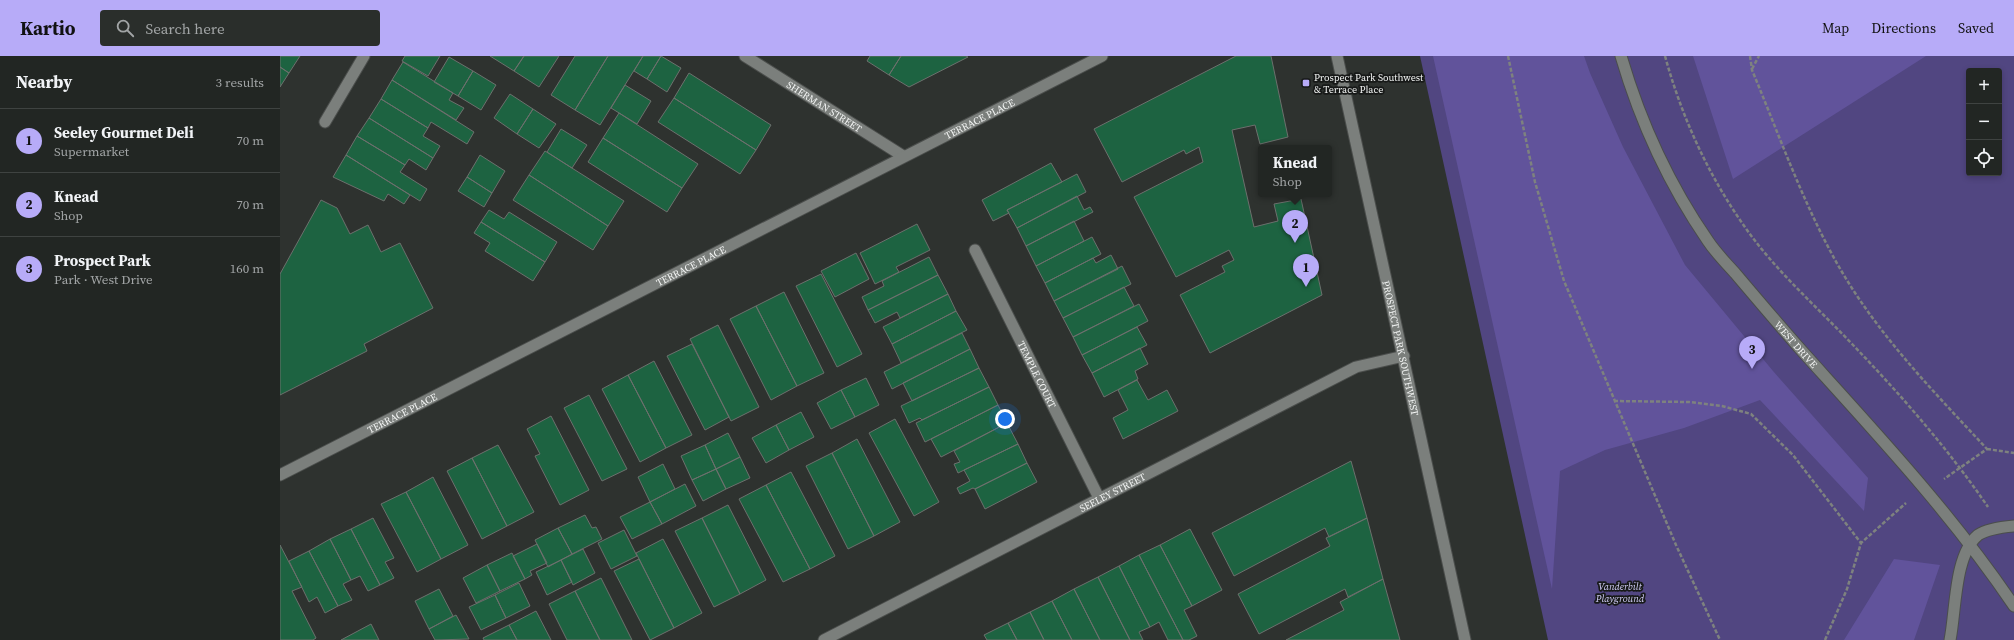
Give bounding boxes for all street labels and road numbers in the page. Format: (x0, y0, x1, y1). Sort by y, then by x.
street label: SHERMAN STREET (784, 78, 864, 135)
street label: TERRACE PLACE (943, 96, 1017, 142)
street label: TERRACE PLACE (654, 243, 728, 289)
street label: PROSPECT PARK SOUTHWEST (1379, 279, 1422, 417)
street label: WEST DRIVE (1771, 318, 1820, 371)
street label: TEMPLE COURT (1014, 339, 1059, 410)
street label: TERRACE PLACE (365, 390, 439, 436)
street label: SEELEY STREET (1077, 470, 1148, 515)

